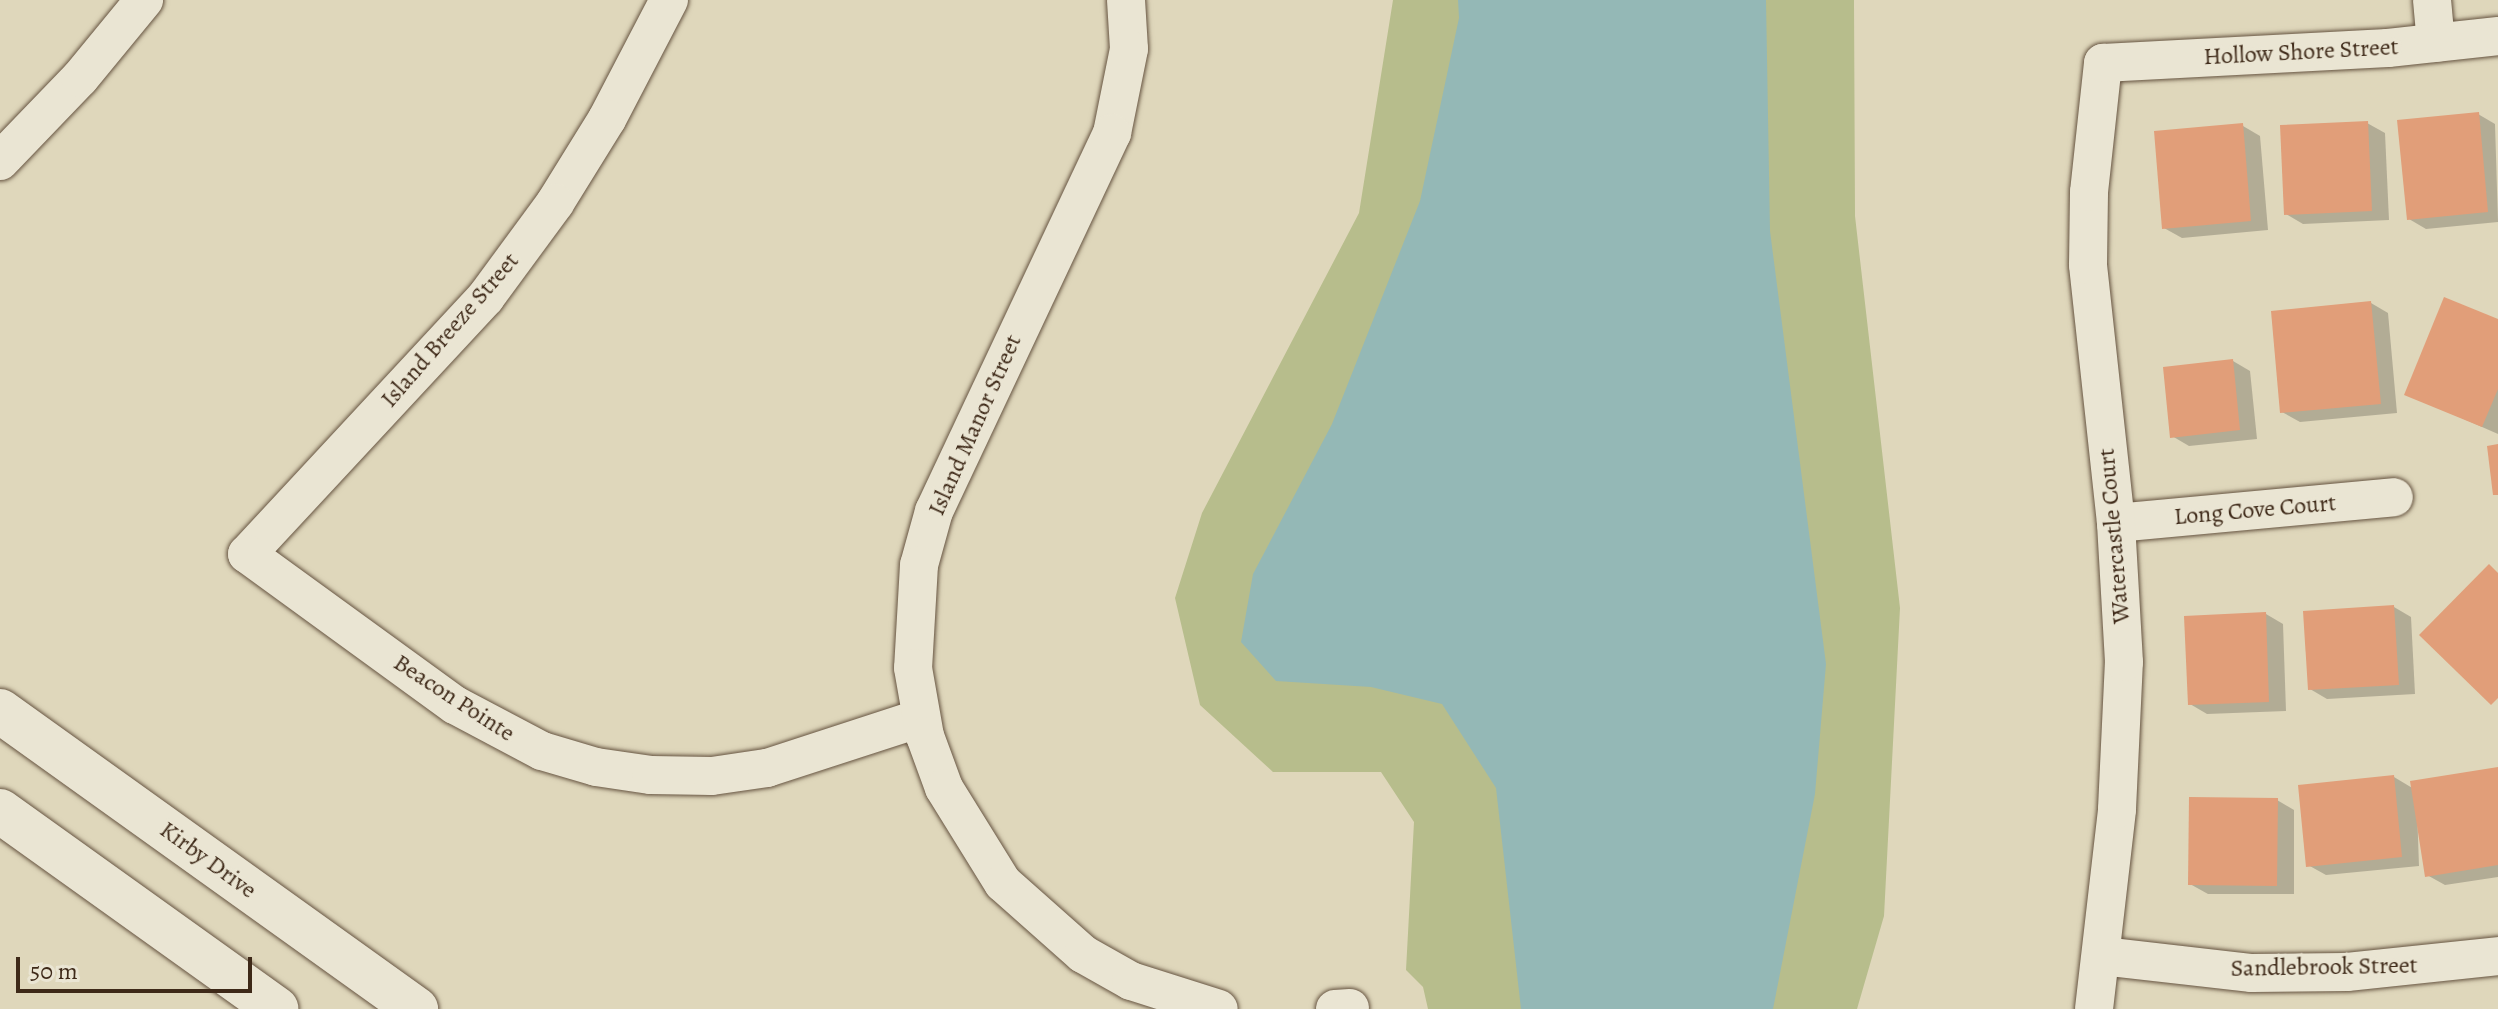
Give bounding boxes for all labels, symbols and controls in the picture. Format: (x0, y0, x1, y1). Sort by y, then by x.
street label: Hollow Shore Street (2203, 33, 2399, 71)
street label: Island Breeze Street (375, 247, 525, 413)
street label: Island Manor Street (922, 330, 1028, 520)
street label: Watercastle Court (2092, 447, 2136, 625)
street label: Long Cove Court (2173, 489, 2337, 531)
street label: Beacon Pointe (388, 648, 520, 748)
street label: Kirby Drive (154, 815, 262, 905)
scale bar (20, 941, 256, 991)
street label: Sandlebrook Street (2230, 951, 2418, 983)
text: 50 m (30, 955, 78, 987)

